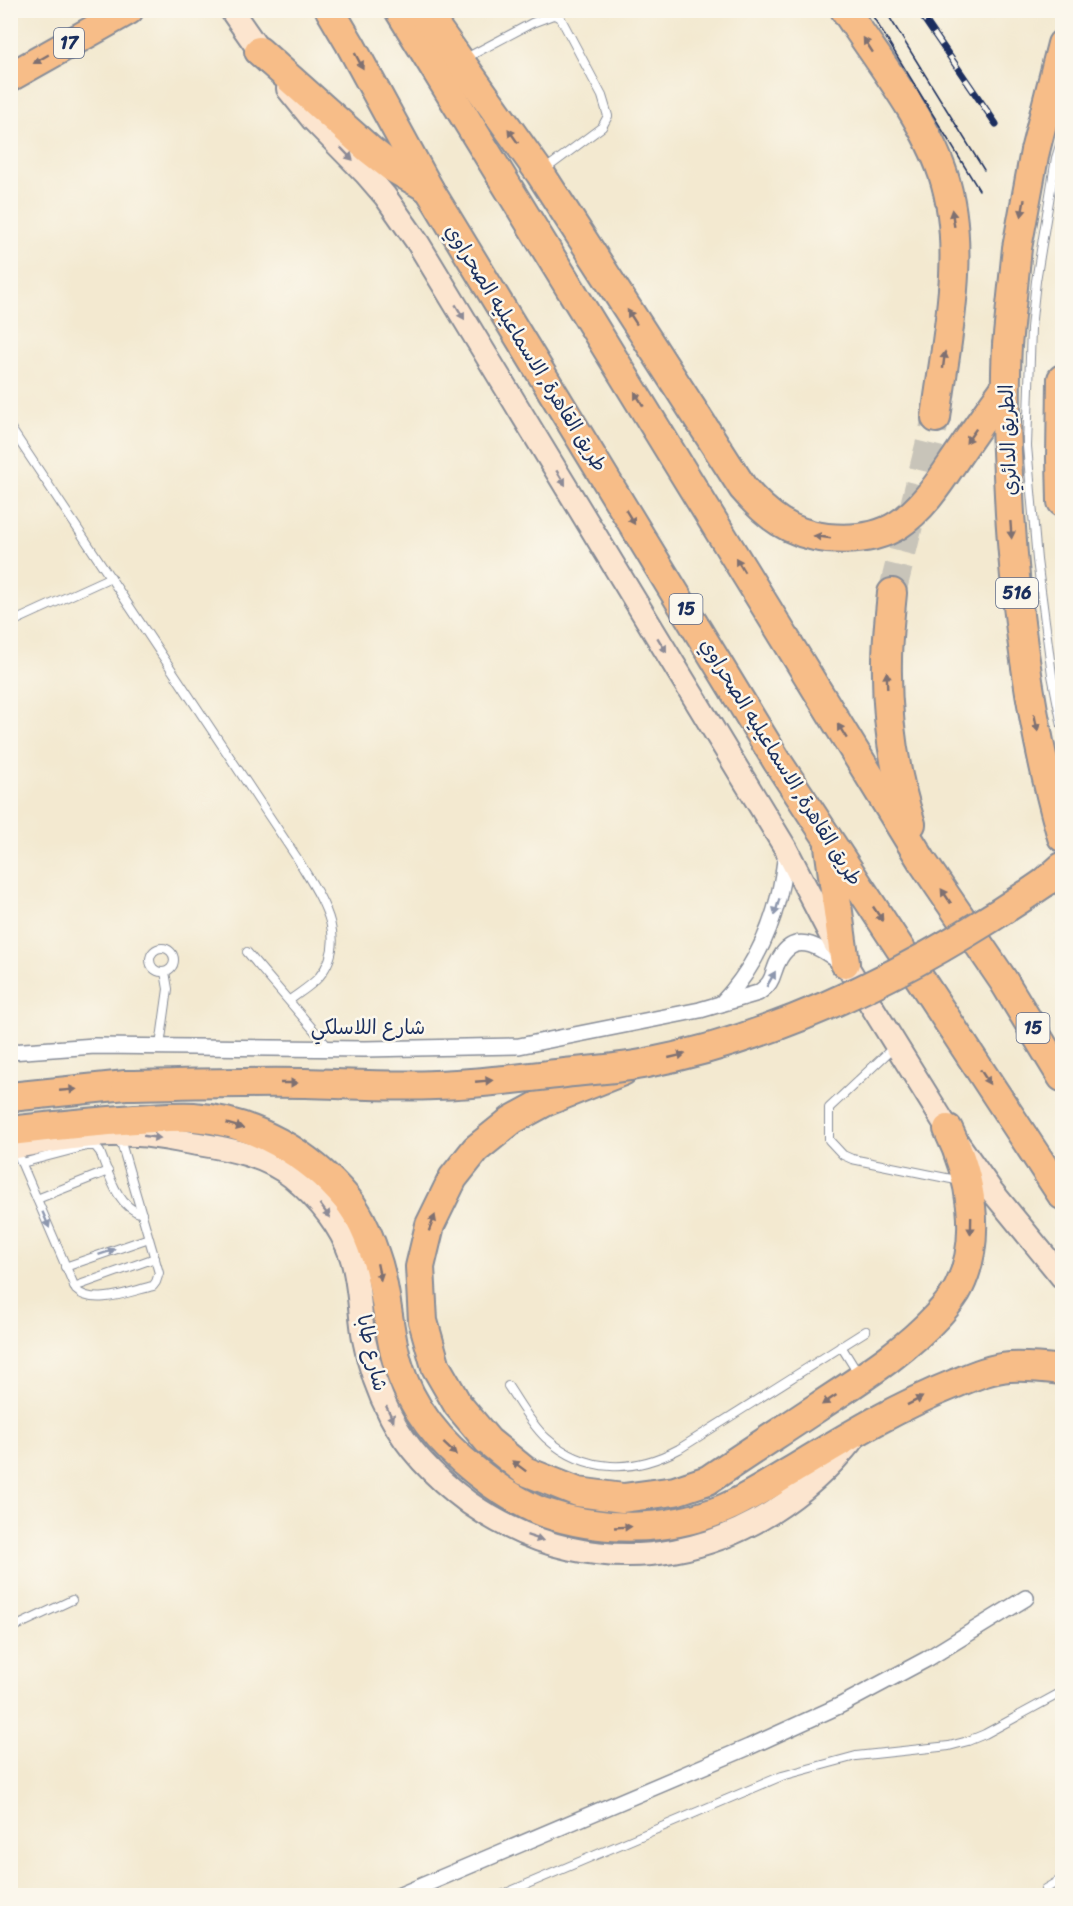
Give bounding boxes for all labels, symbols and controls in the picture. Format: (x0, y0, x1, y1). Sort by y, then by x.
road number: 17 (54, 28, 84, 58)
one-way arrow (863, 37, 874, 53)
one-way arrow (354, 52, 364, 70)
one-way arrow (32, 54, 49, 64)
one-way arrow (507, 129, 519, 145)
one-way arrow (339, 146, 353, 160)
one-way arrow (1019, 199, 1028, 218)
one-way arrow (948, 209, 957, 228)
street label: طريق القاهرة, الاسماعيليه الصحراوي (435, 217, 617, 479)
one-way arrow (454, 304, 465, 320)
one-way arrow (626, 309, 637, 325)
one-way arrow (939, 350, 948, 369)
street label: الطريق الدائري (989, 384, 1027, 496)
one-way arrow (633, 391, 644, 407)
one-way arrow (965, 427, 977, 443)
one-way arrow (555, 470, 566, 486)
one-way arrow (625, 509, 636, 525)
one-way arrow (1007, 520, 1016, 539)
one-way arrow (813, 532, 832, 541)
one-way arrow (735, 557, 746, 573)
road number: 516 (996, 578, 1038, 608)
road number: 15 (670, 594, 702, 624)
street label: طريق القاهرة, الاسماعيليه الصحراوي (690, 631, 872, 893)
one-way arrow (657, 637, 668, 653)
one-way arrow (883, 671, 892, 690)
one-way arrow (1032, 714, 1041, 733)
one-way arrow (837, 723, 848, 739)
one-way arrow (940, 889, 952, 905)
one-way arrow (772, 898, 781, 916)
one-way arrow (872, 906, 884, 922)
one-way arrow (766, 970, 776, 987)
street label: شارع اللاسلكي (311, 1010, 425, 1045)
road number: 15 (1016, 1013, 1050, 1043)
one-way arrow (668, 1050, 686, 1060)
one-way arrow (980, 1069, 991, 1085)
one-way arrow (475, 1077, 494, 1086)
one-way arrow (280, 1078, 299, 1088)
one-way arrow (59, 1085, 78, 1095)
one-way arrow (226, 1122, 244, 1131)
one-way arrow (143, 1132, 162, 1141)
one-way arrow (319, 1202, 331, 1218)
one-way arrow (42, 1211, 51, 1229)
one-way arrow (427, 1213, 437, 1231)
one-way arrow (966, 1216, 976, 1235)
one-way arrow (98, 1247, 116, 1257)
one-way arrow (375, 1263, 384, 1282)
street label: شارع طابا (346, 1311, 398, 1395)
one-way arrow (821, 1394, 837, 1405)
one-way arrow (906, 1396, 923, 1406)
one-way arrow (384, 1405, 394, 1423)
one-way arrow (442, 1442, 457, 1456)
one-way arrow (512, 1460, 528, 1472)
one-way arrow (614, 1523, 633, 1532)
one-way arrow (526, 1533, 544, 1543)

